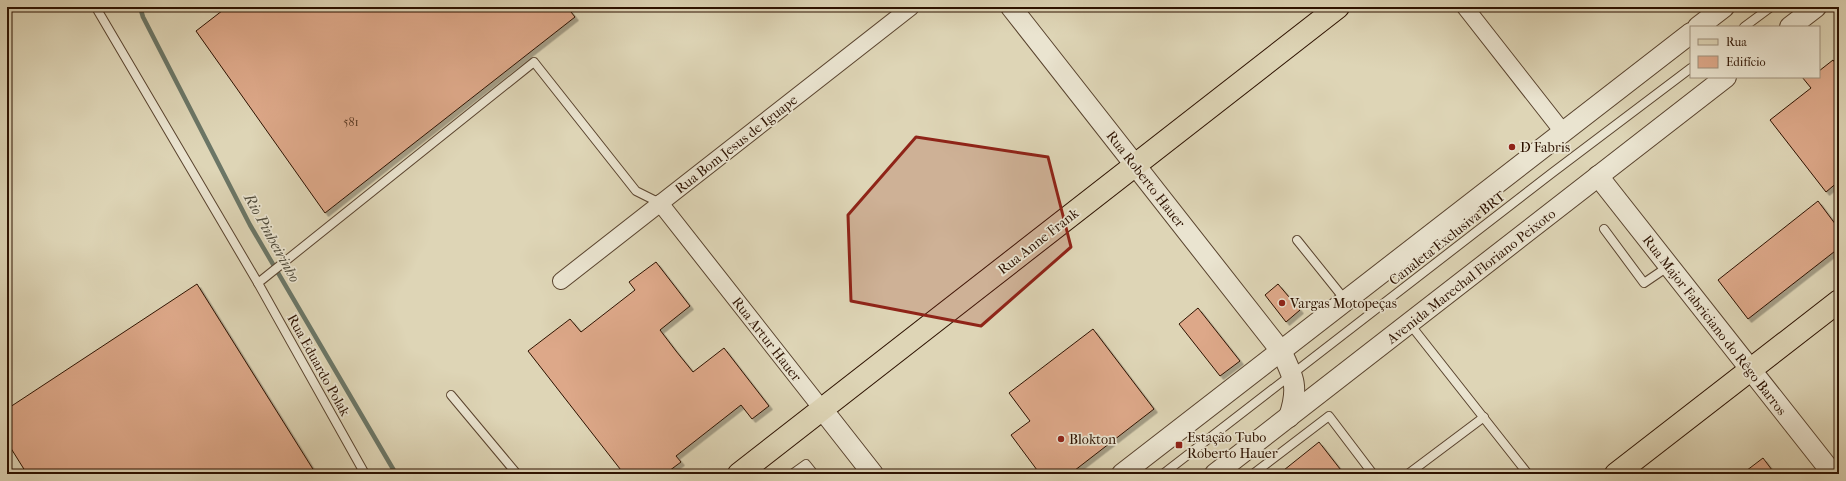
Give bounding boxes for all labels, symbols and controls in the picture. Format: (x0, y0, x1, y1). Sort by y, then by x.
legend (1690, 26, 1820, 78)
text: Rua (1726, 35, 1747, 49)
text: Edifício (1726, 55, 1766, 69)
street label: Rua Bom Jesus de Iguape (672, 91, 801, 198)
house number: 581 (343, 115, 359, 129)
street label: Rua Roberto Hauer (1103, 128, 1189, 231)
place label: D Fabris (1520, 139, 1570, 156)
marker: D Fabris (1507, 142, 1517, 152)
street label: Canaleta Exclusiva BRT (1386, 187, 1509, 289)
water label: Rio Pinheirinho (240, 190, 304, 285)
street label: Rua Anne Frank (995, 204, 1083, 278)
street label: Avenida Marechal Floriano Peixoto (1383, 205, 1559, 348)
street label: Rua Major Fabriciano do Rêgo Barros (1639, 232, 1790, 419)
street label: Rua Artur Hauer (728, 294, 805, 385)
place label: Vargas Motopeças (1289, 295, 1397, 312)
marker: Vargas Motopeças (1277, 298, 1287, 308)
street label: Rua Eduardo Polak (283, 311, 354, 420)
place label: Estação Tubo Roberto Hauer (1187, 429, 1278, 462)
place label: Blokton (1069, 431, 1116, 448)
marker: Blokton (1056, 434, 1066, 444)
marker: Estação Tubo Roberto Hauer (1174, 440, 1184, 450)

